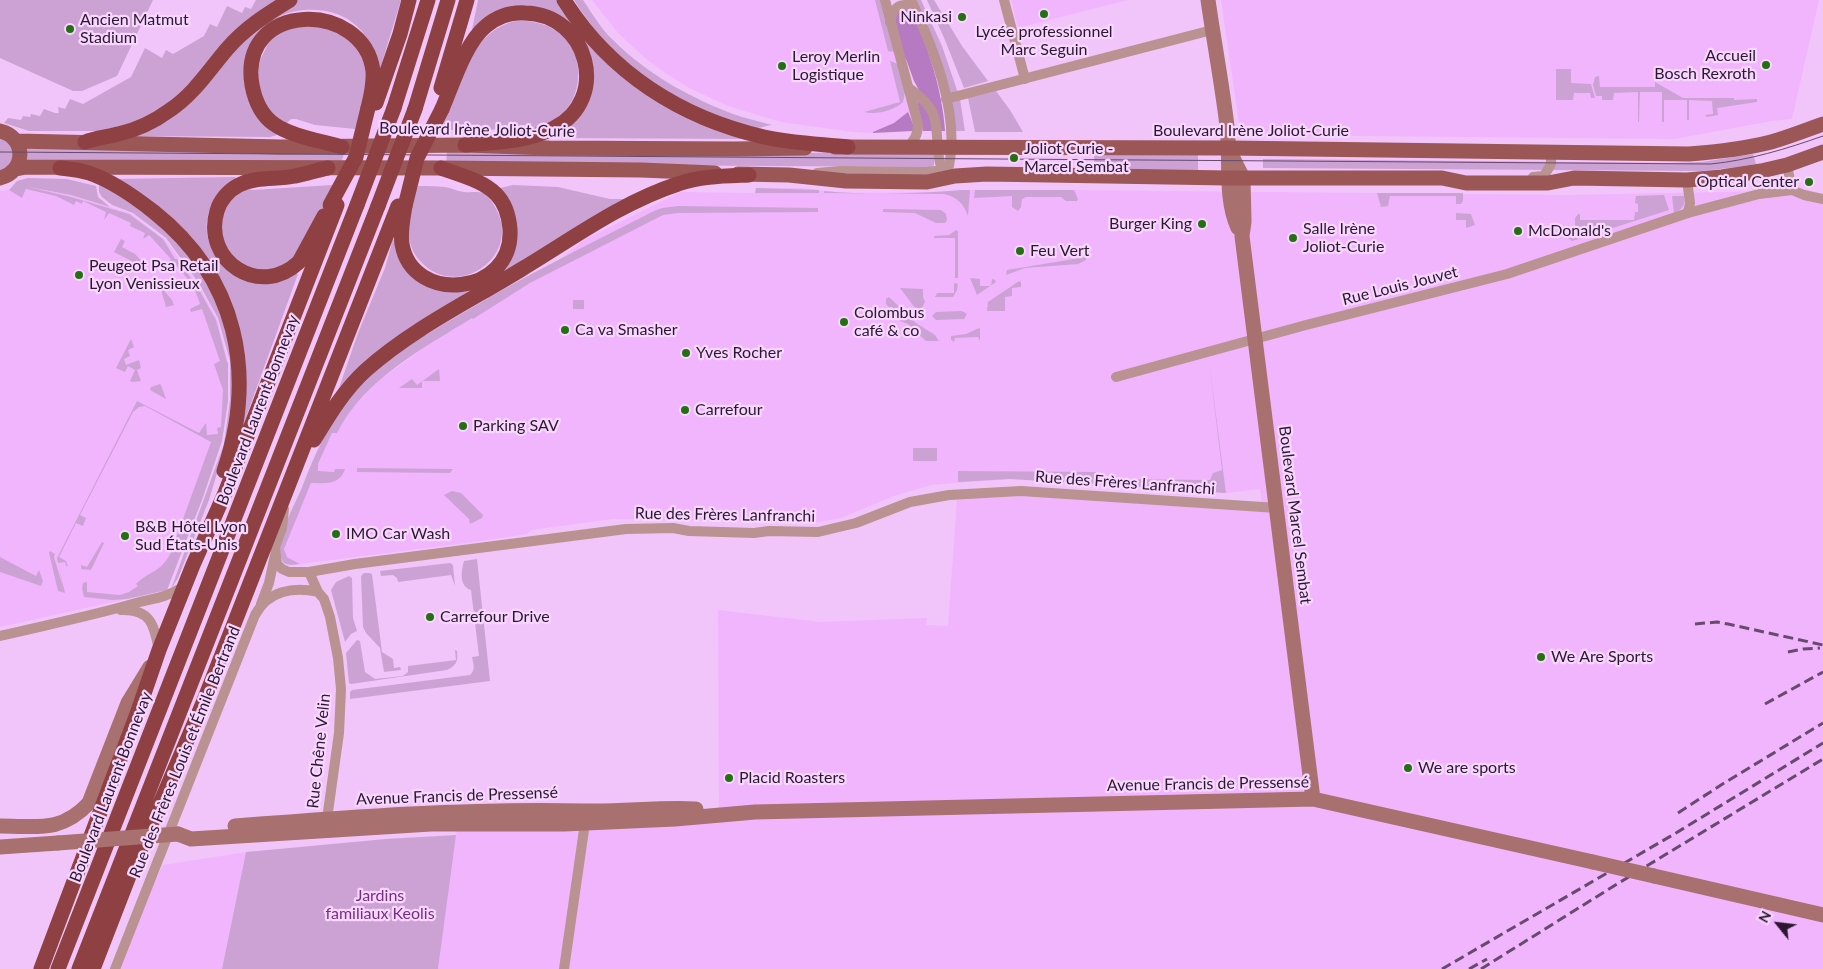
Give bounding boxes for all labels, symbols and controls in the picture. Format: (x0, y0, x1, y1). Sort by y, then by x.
place label: Ninkasi (900, 7, 952, 27)
marker: Lycée professionnel Marc Seguin (1038, 8, 1050, 20)
place label: Ancien Matmut Stadium (80, 10, 189, 48)
marker: Ninkasi (956, 11, 968, 23)
place label: Lycée professionnel Marc Seguin (975, 22, 1113, 60)
marker: Ancien Matmut Stadium (64, 23, 76, 35)
place label: Accueil Bosch Rexroth (1654, 46, 1756, 84)
place label: Leroy Merlin Logistique (792, 47, 880, 85)
marker: Accueil Bosch Rexroth (1760, 59, 1772, 71)
marker: Leroy Merlin Logistique (776, 60, 788, 72)
street label: Boulevard Irène Joliot-Curie (379, 119, 575, 141)
street label: Boulevard Irène Joliot-Curie (1153, 121, 1349, 141)
place label: Joliot Curie - Marcel Sembat (1024, 139, 1129, 177)
marker: Joliot Curie - Marcel Sembat (1008, 152, 1020, 164)
place label: Optical Center (1696, 172, 1799, 192)
marker: Optical Center (1803, 176, 1815, 188)
place label: Burger King (1109, 214, 1192, 234)
marker: Burger King (1196, 218, 1208, 230)
place label: Salle Irène Joliot-Curie (1303, 219, 1384, 257)
place label: McDonald's (1528, 221, 1611, 241)
marker: McDonald's (1512, 225, 1524, 237)
marker: Salle Irène Joliot-Curie (1287, 232, 1299, 244)
place label: Feu Vert (1030, 241, 1089, 261)
marker: Feu Vert (1014, 245, 1026, 257)
place label: Peugeot Psa Retail Lyon Venissieux (89, 256, 219, 294)
street label: Rue Louis Jouvet (1340, 262, 1460, 310)
marker: Peugeot Psa Retail Lyon Venissieux (73, 269, 85, 281)
place label: Colombus café & co (854, 303, 924, 341)
street label: Boulevard Laurent Bonnevay (213, 312, 303, 508)
marker: Colombus café & co (838, 316, 850, 328)
place label: Ca va Smasher (575, 320, 678, 340)
marker: Ca va Smasher (559, 324, 571, 336)
place label: Yves Rocher (696, 343, 782, 363)
marker: Yves Rocher (680, 347, 692, 359)
place label: Carrefour (695, 400, 762, 420)
marker: Carrefour (679, 404, 691, 416)
place label: Parking SAV (473, 416, 559, 436)
marker: Parking SAV (457, 420, 469, 432)
street label: Boulevard Marcel Sembat (1275, 425, 1315, 605)
street label: Rue des Frères Lanfranchi (1034, 467, 1216, 499)
street label: Rue des Frères Lanfranchi (635, 504, 815, 526)
place label: B&B Hôtel Lyon Sud États-Unis (135, 517, 247, 555)
place label: IMO Car Wash (346, 524, 450, 544)
marker: IMO Car Wash (330, 528, 342, 540)
marker: B&B Hôtel Lyon Sud États-Unis (119, 530, 131, 542)
place label: Carrefour Drive (440, 607, 550, 627)
marker: Carrefour Drive (424, 611, 436, 623)
street label: Rue des Frères Louis et Émile Bertrand (126, 623, 244, 881)
place label: We Are Sports (1551, 647, 1653, 667)
marker: We Are Sports (1535, 651, 1547, 663)
street label: Boulevard Laurent Bonnevay (66, 689, 156, 885)
street label: Rue Chêne Velin (303, 693, 335, 809)
place label: We are sports (1418, 758, 1516, 778)
marker: We are sports (1402, 762, 1414, 774)
place label: Placid Roasters (739, 768, 845, 788)
marker: Placid Roasters (723, 772, 735, 784)
street label: Avenue Francis de Pressensé (1107, 773, 1309, 795)
street label: Avenue Francis de Pressensé (356, 783, 558, 809)
park label: Jardins familiaux Keolis (325, 886, 435, 924)
north arrow (1753, 899, 1803, 949)
text: N (1754, 908, 1774, 925)

